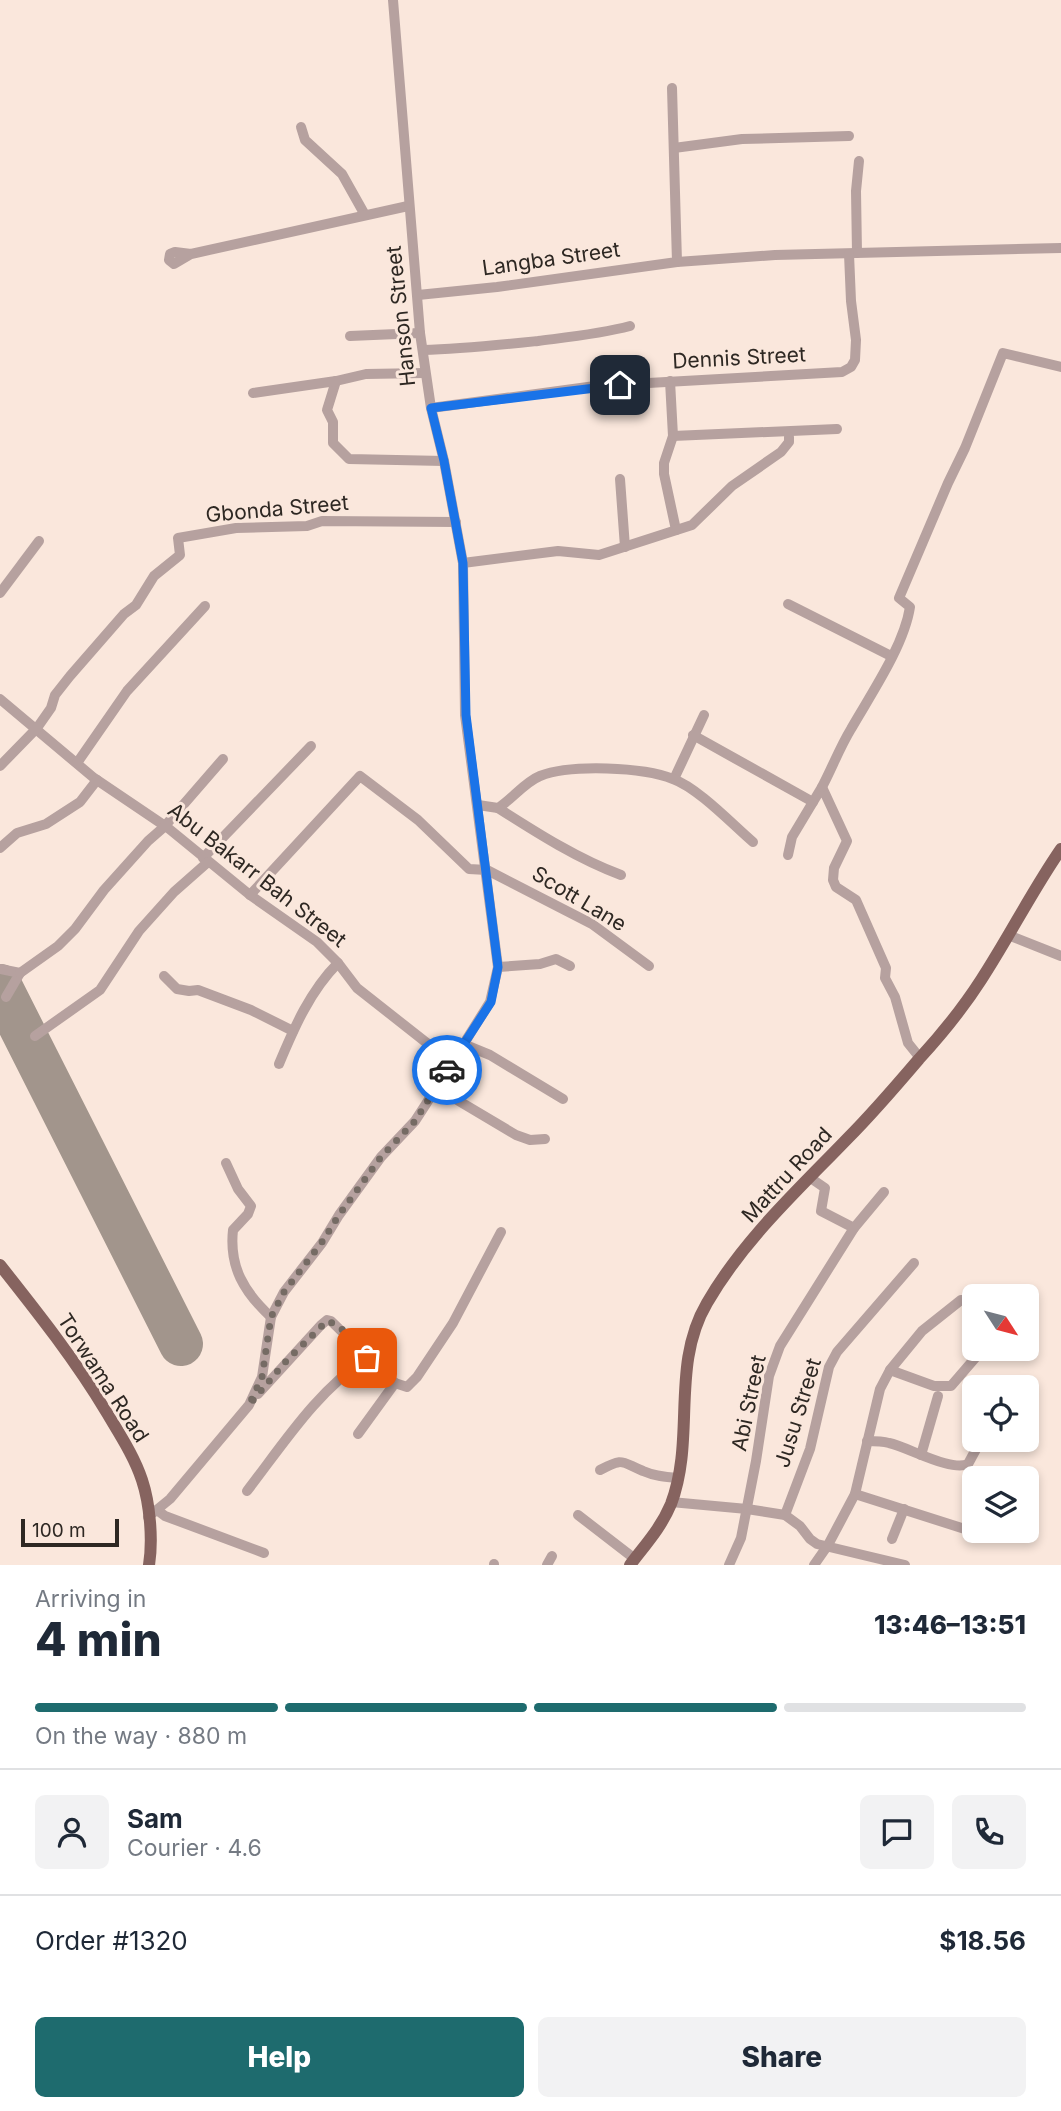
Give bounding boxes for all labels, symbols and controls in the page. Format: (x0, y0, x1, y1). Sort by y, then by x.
street label: Langba Street (480, 236, 622, 281)
street label: Hanson Street (381, 244, 420, 388)
street label: Dennis Street (672, 342, 806, 373)
pin (590, 355, 650, 415)
icon: home (601, 366, 639, 404)
street label: Gbonda Street (204, 490, 350, 527)
street label: Abu Bakarr Bah Street (163, 797, 352, 952)
street label: Scott Lane (528, 861, 631, 936)
courier (412, 1035, 482, 1105)
icon: car (428, 1051, 466, 1089)
street label: Mattru Road (736, 1122, 837, 1227)
north arrow (962, 1284, 1040, 1362)
map controls (962, 1284, 1039, 1543)
street label: Torwama Road (53, 1309, 154, 1447)
pin (337, 1328, 397, 1388)
icon: bag (348, 1339, 386, 1377)
street label: Abi Street (726, 1352, 771, 1453)
street label: Jusu Street (769, 1355, 826, 1471)
button: locate (962, 1375, 1039, 1452)
button: layers (962, 1466, 1039, 1543)
scale bar (21, 1516, 119, 1548)
text: 100 m (32, 1519, 86, 1542)
text: Arriving in (35, 1585, 146, 1613)
text: 13:46–13:51 (874, 1609, 1026, 1640)
text: 4 min (35, 1611, 162, 1667)
text: On the way · 880 m (35, 1722, 247, 1750)
button: person (35, 1795, 109, 1869)
button: chat (860, 1795, 934, 1869)
button: phone (952, 1795, 1026, 1869)
text: Sam (127, 1803, 183, 1834)
text: Courier · 4.6 (127, 1834, 262, 1862)
text: Order #1320 (35, 1925, 188, 1956)
text: $18.56 (939, 1925, 1026, 1956)
button: Help (35, 2017, 524, 2097)
button: Share (538, 2017, 1026, 2097)

